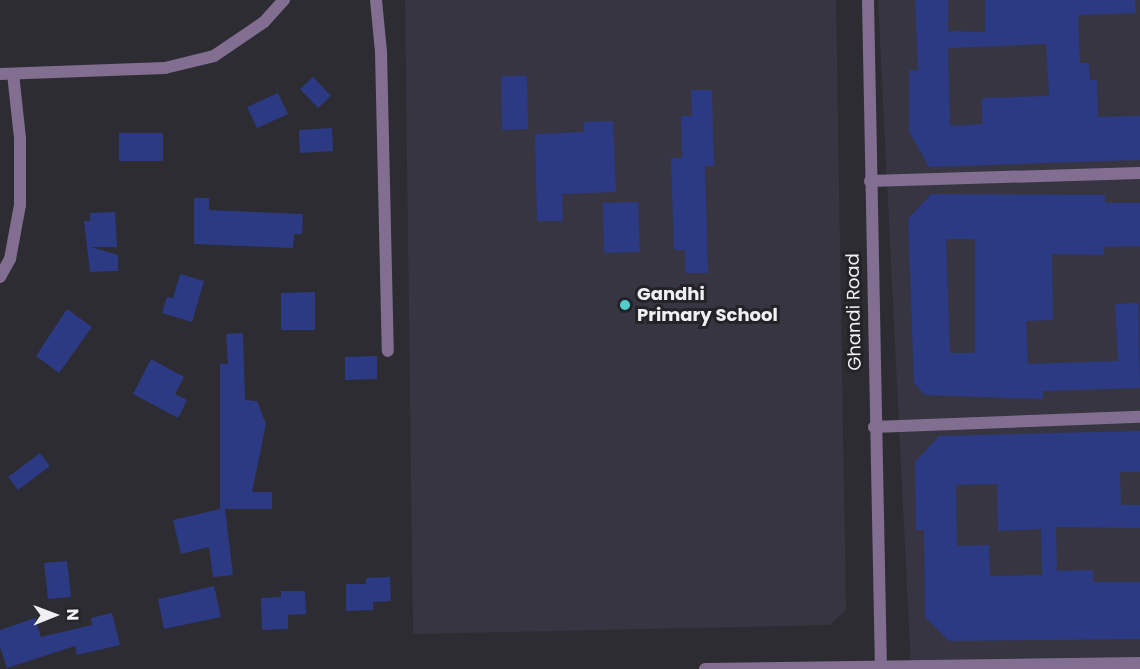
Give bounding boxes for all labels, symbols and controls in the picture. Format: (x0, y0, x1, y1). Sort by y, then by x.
street label: Ghandi Road (842, 253, 866, 371)
place label: Gandhi Primary School (637, 284, 778, 326)
marker: Gandhi Primary School (618, 298, 632, 312)
north arrow (24, 585, 84, 645)
text: N (61, 608, 84, 621)

